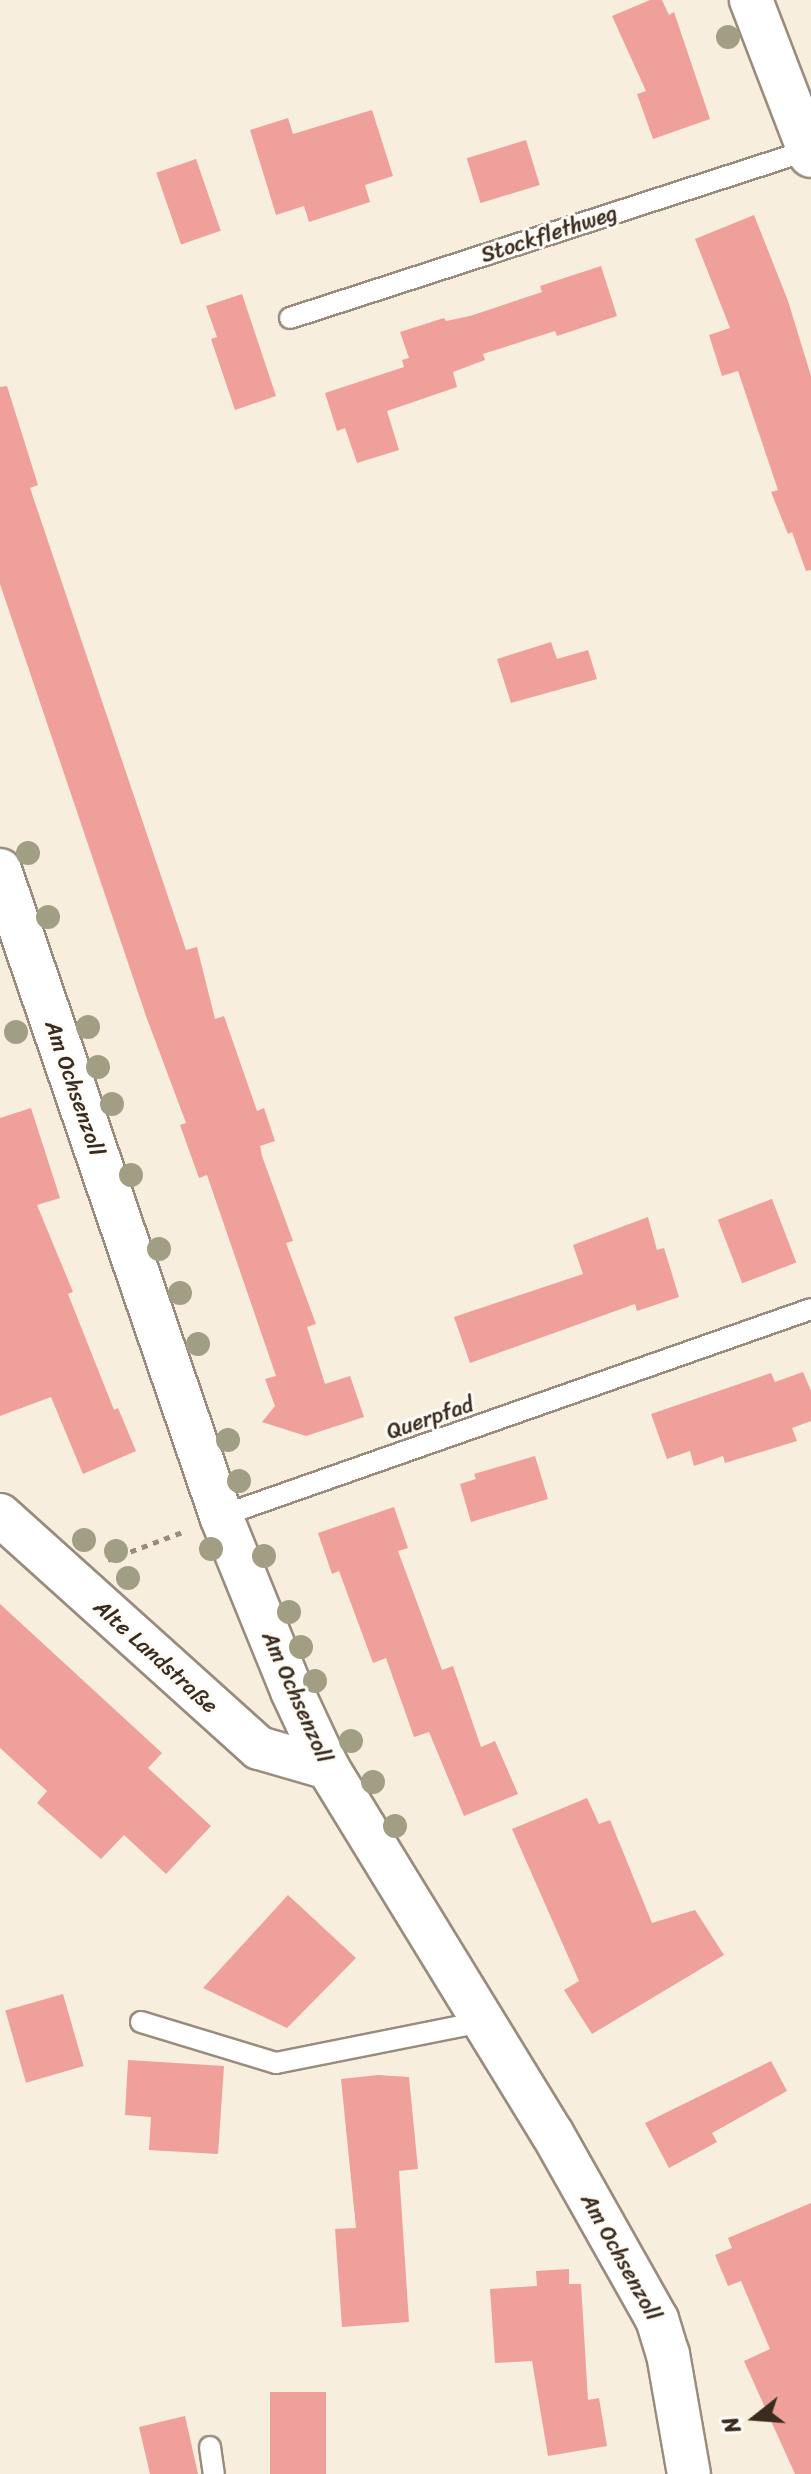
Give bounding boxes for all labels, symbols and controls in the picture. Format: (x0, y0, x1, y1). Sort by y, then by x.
street label: Stockflethweg (477, 200, 621, 268)
street label: Am Ochsenzoll (40, 1017, 110, 1159)
street label: Querpfad (383, 1391, 477, 1445)
street label: Alte Landstraße (89, 1594, 223, 1718)
street label: Am Ochsenzoll (256, 1628, 338, 1766)
street label: Am Ochsenzoll (575, 2189, 667, 2325)
north arrow (715, 2378, 795, 2458)
text: N (711, 2412, 752, 2438)

